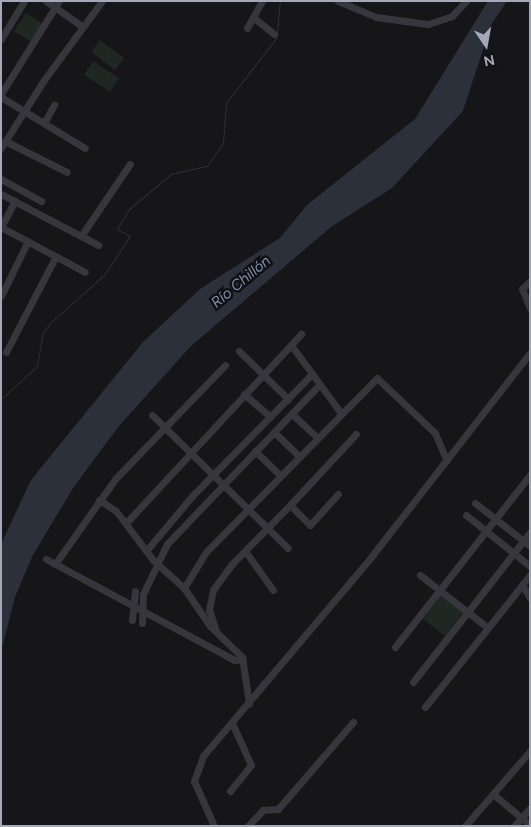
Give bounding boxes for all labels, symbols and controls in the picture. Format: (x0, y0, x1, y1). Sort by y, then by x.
north arrow (461, 20, 511, 70)
text: N (482, 51, 496, 70)
water label: Río Chillón (208, 252, 274, 312)

